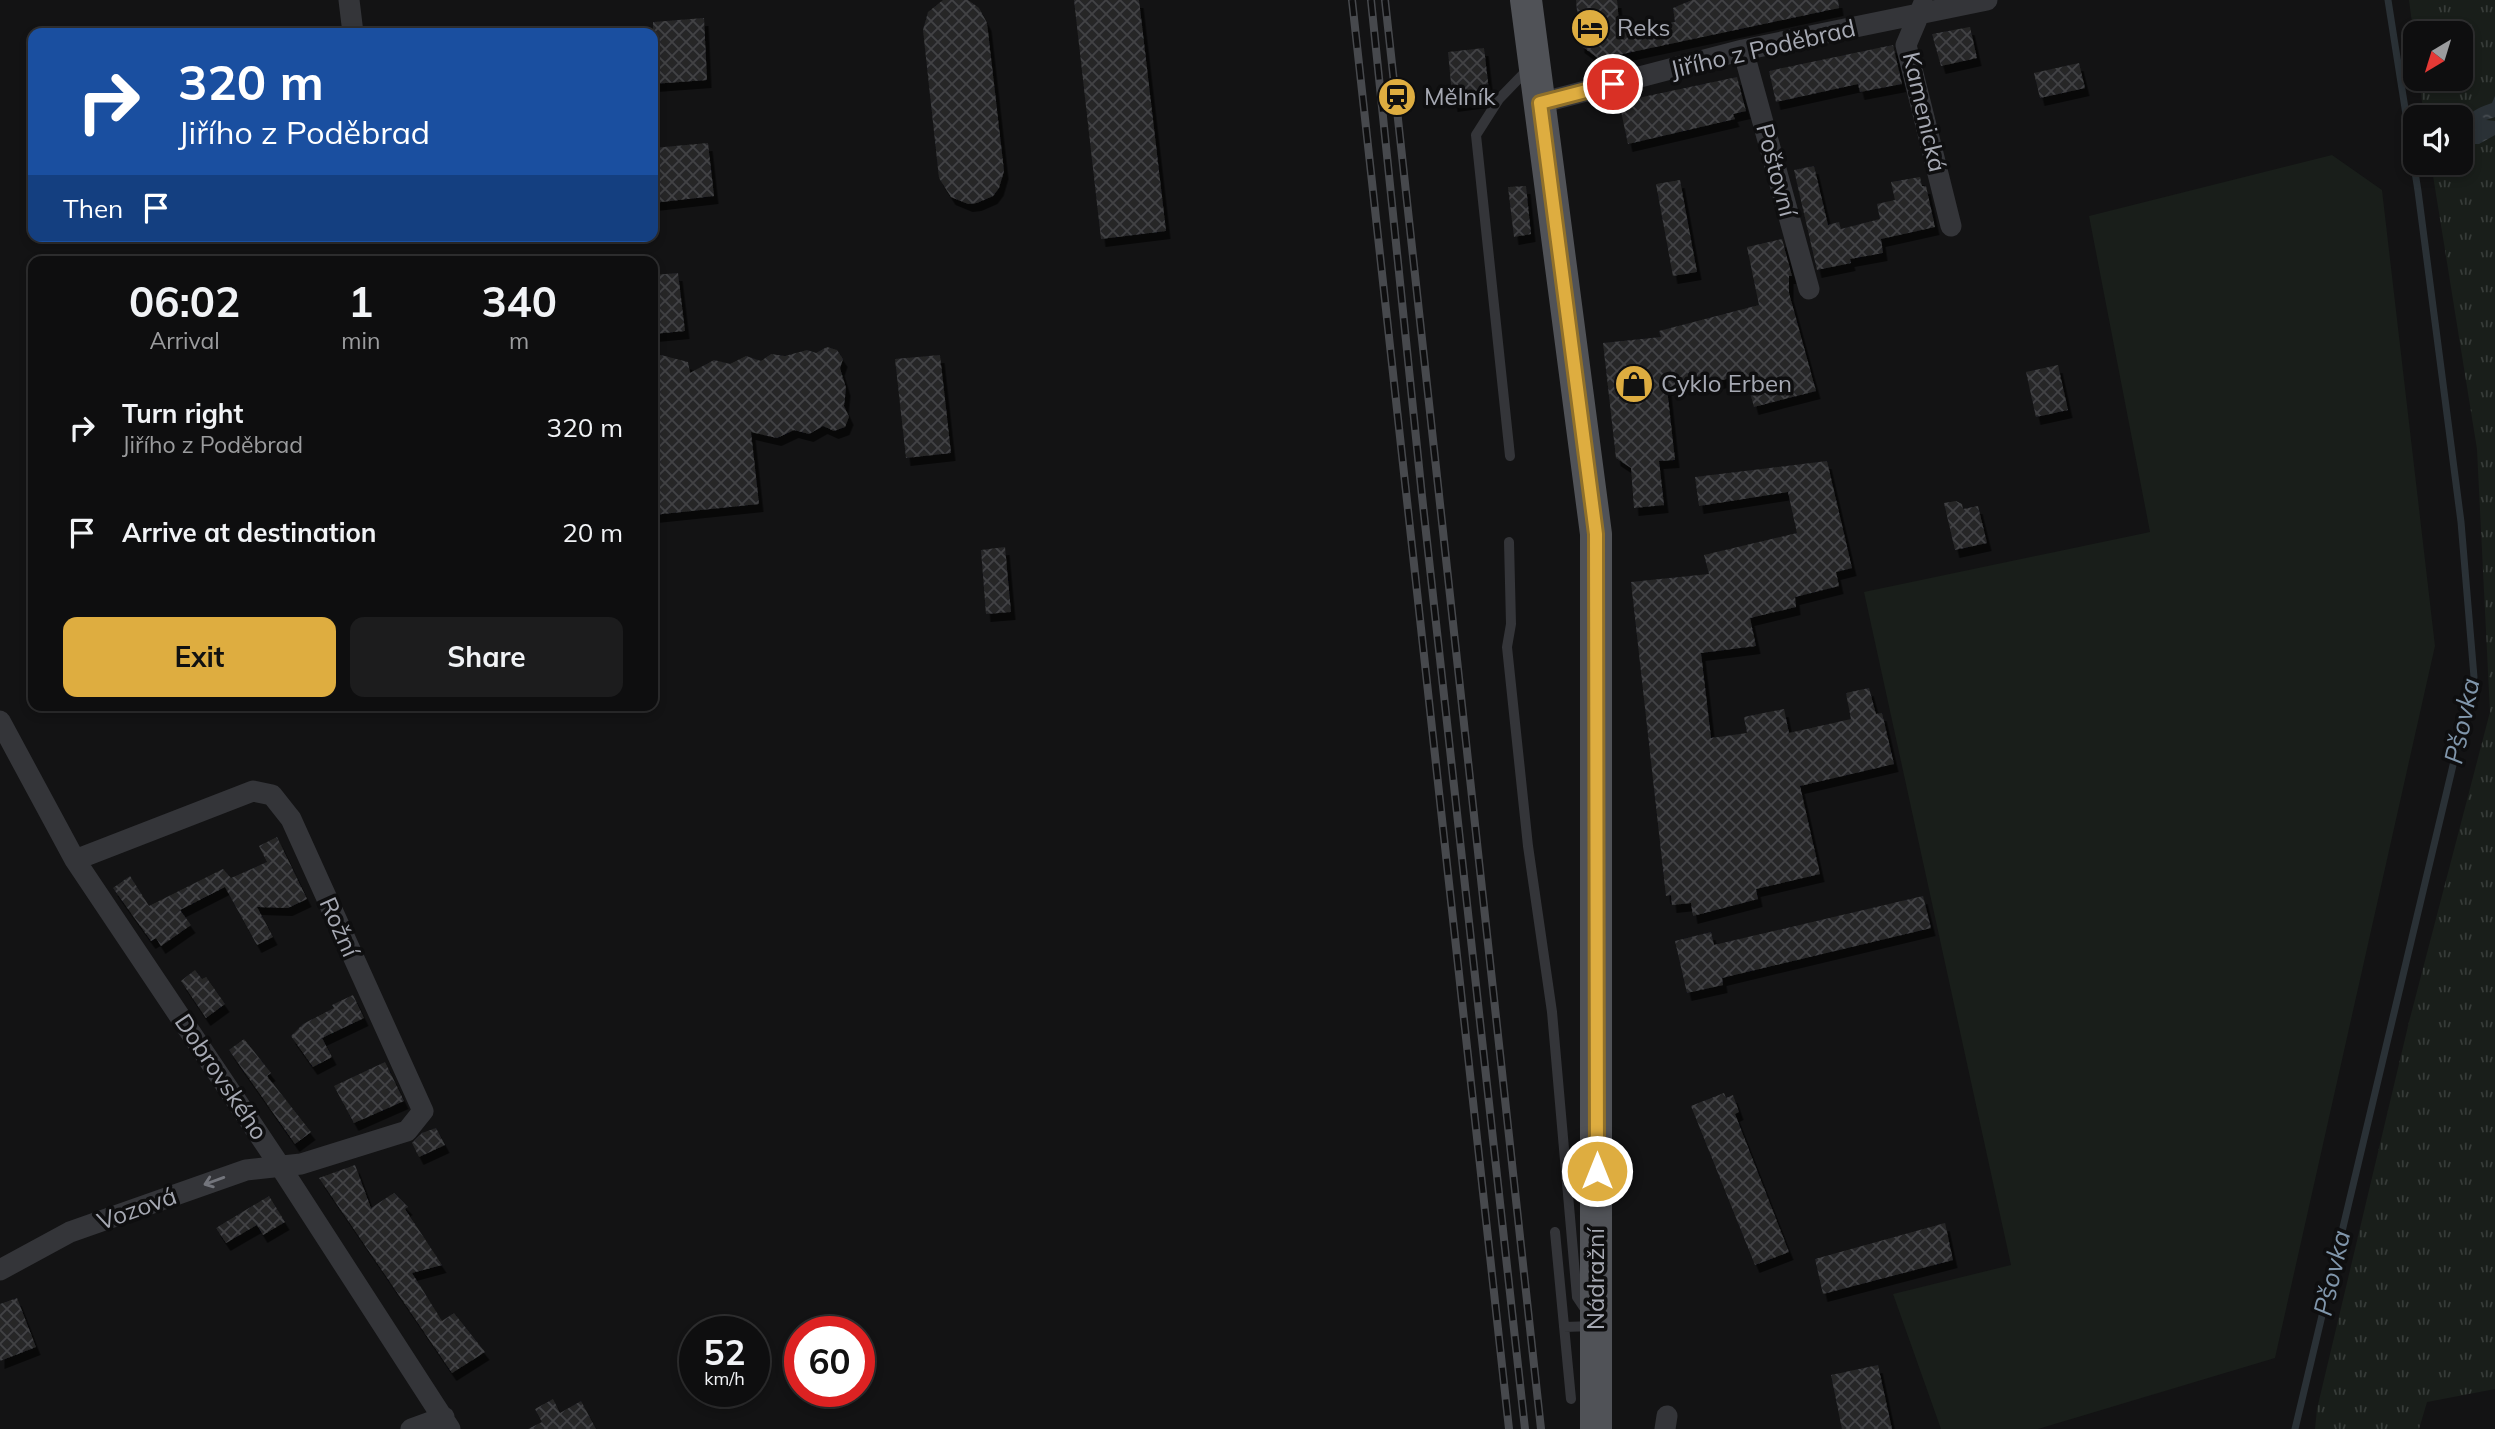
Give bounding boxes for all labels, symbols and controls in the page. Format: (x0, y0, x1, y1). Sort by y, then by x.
hotel icon: Reks (1569, 7, 1611, 49)
place label: Reks (1617, 12, 1670, 42)
street label: Jiřího z Poděbrad (1667, 12, 1858, 84)
north arrow (2403, 21, 2473, 91)
map controls (2403, 21, 2473, 175)
street label: Kamenická (1897, 49, 1953, 175)
text: 320 m (178, 51, 324, 112)
pin (1583, 54, 1643, 114)
icon: right (63, 56, 154, 147)
icon: arrive (1594, 65, 1632, 103)
station icon: Mělník (1376, 76, 1418, 118)
place label: Mělník (1424, 81, 1496, 111)
button: sound (2403, 105, 2473, 175)
text: Jiřího z Poděbrad (178, 112, 430, 152)
street label: Poštovní (1750, 120, 1804, 221)
icon: arrive (137, 189, 175, 227)
text: Then (63, 192, 123, 225)
text: 06:02 (129, 275, 240, 328)
text: 1 (348, 275, 373, 328)
text: 340 (481, 275, 557, 328)
text: Arrival (149, 326, 220, 355)
text: min (341, 326, 380, 355)
text: m (509, 326, 529, 355)
shop icon: Cyklo Erben (1613, 363, 1655, 405)
place label: Cyklo Erben (1661, 368, 1792, 398)
text: Turn right (122, 397, 243, 430)
icon: right (63, 409, 101, 447)
text: 320 m (547, 411, 623, 444)
text: Jiřího z Poděbrad (122, 430, 303, 459)
icon: arrive (63, 514, 101, 552)
text: Arrive at destination (122, 516, 377, 549)
text: 20 m (562, 516, 623, 549)
button: Exit (63, 617, 336, 697)
button: Share (350, 617, 623, 697)
water label: Pšovka (2436, 675, 2487, 767)
street label: Rožní (314, 892, 367, 962)
street label: Dobrovského (169, 1008, 275, 1145)
position arrow (1560, 1134, 1634, 1208)
one-way arrow (204, 1176, 226, 1188)
street label: Vozová (93, 1180, 180, 1236)
street label: Nádražní (1580, 1227, 1610, 1330)
water label: Pšovka (2306, 1227, 2357, 1319)
speed limit sign: 60 (784, 1316, 875, 1407)
text: 52 (703, 1330, 746, 1374)
text: km/h (704, 1367, 745, 1390)

